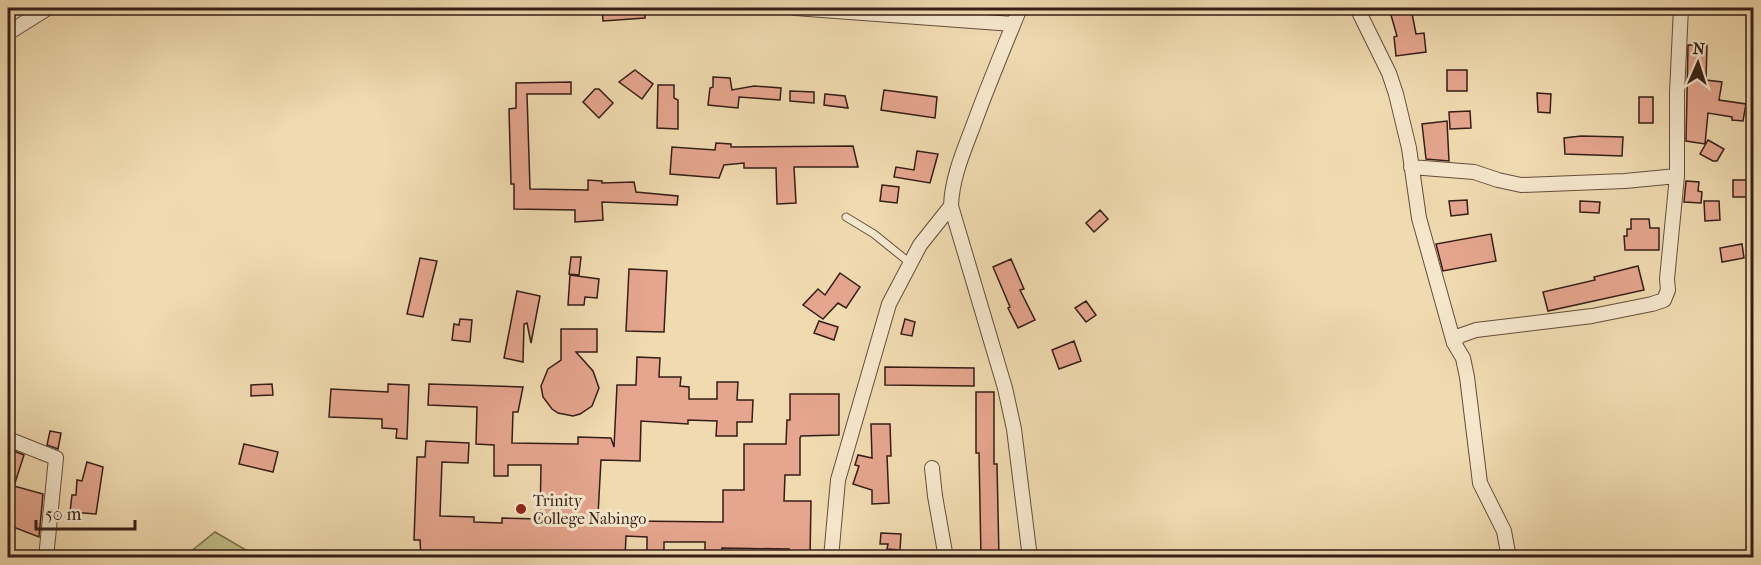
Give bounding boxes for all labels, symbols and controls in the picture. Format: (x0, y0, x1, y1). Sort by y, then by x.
north arrow (1668, 33, 1728, 93)
text: N (1692, 39, 1706, 58)
place label: Trinity College Nabingo (533, 491, 646, 528)
scale bar (36, 493, 135, 531)
marker: Trinity College Nabingo (514, 502, 528, 516)
text: 50 m (45, 504, 82, 525)

